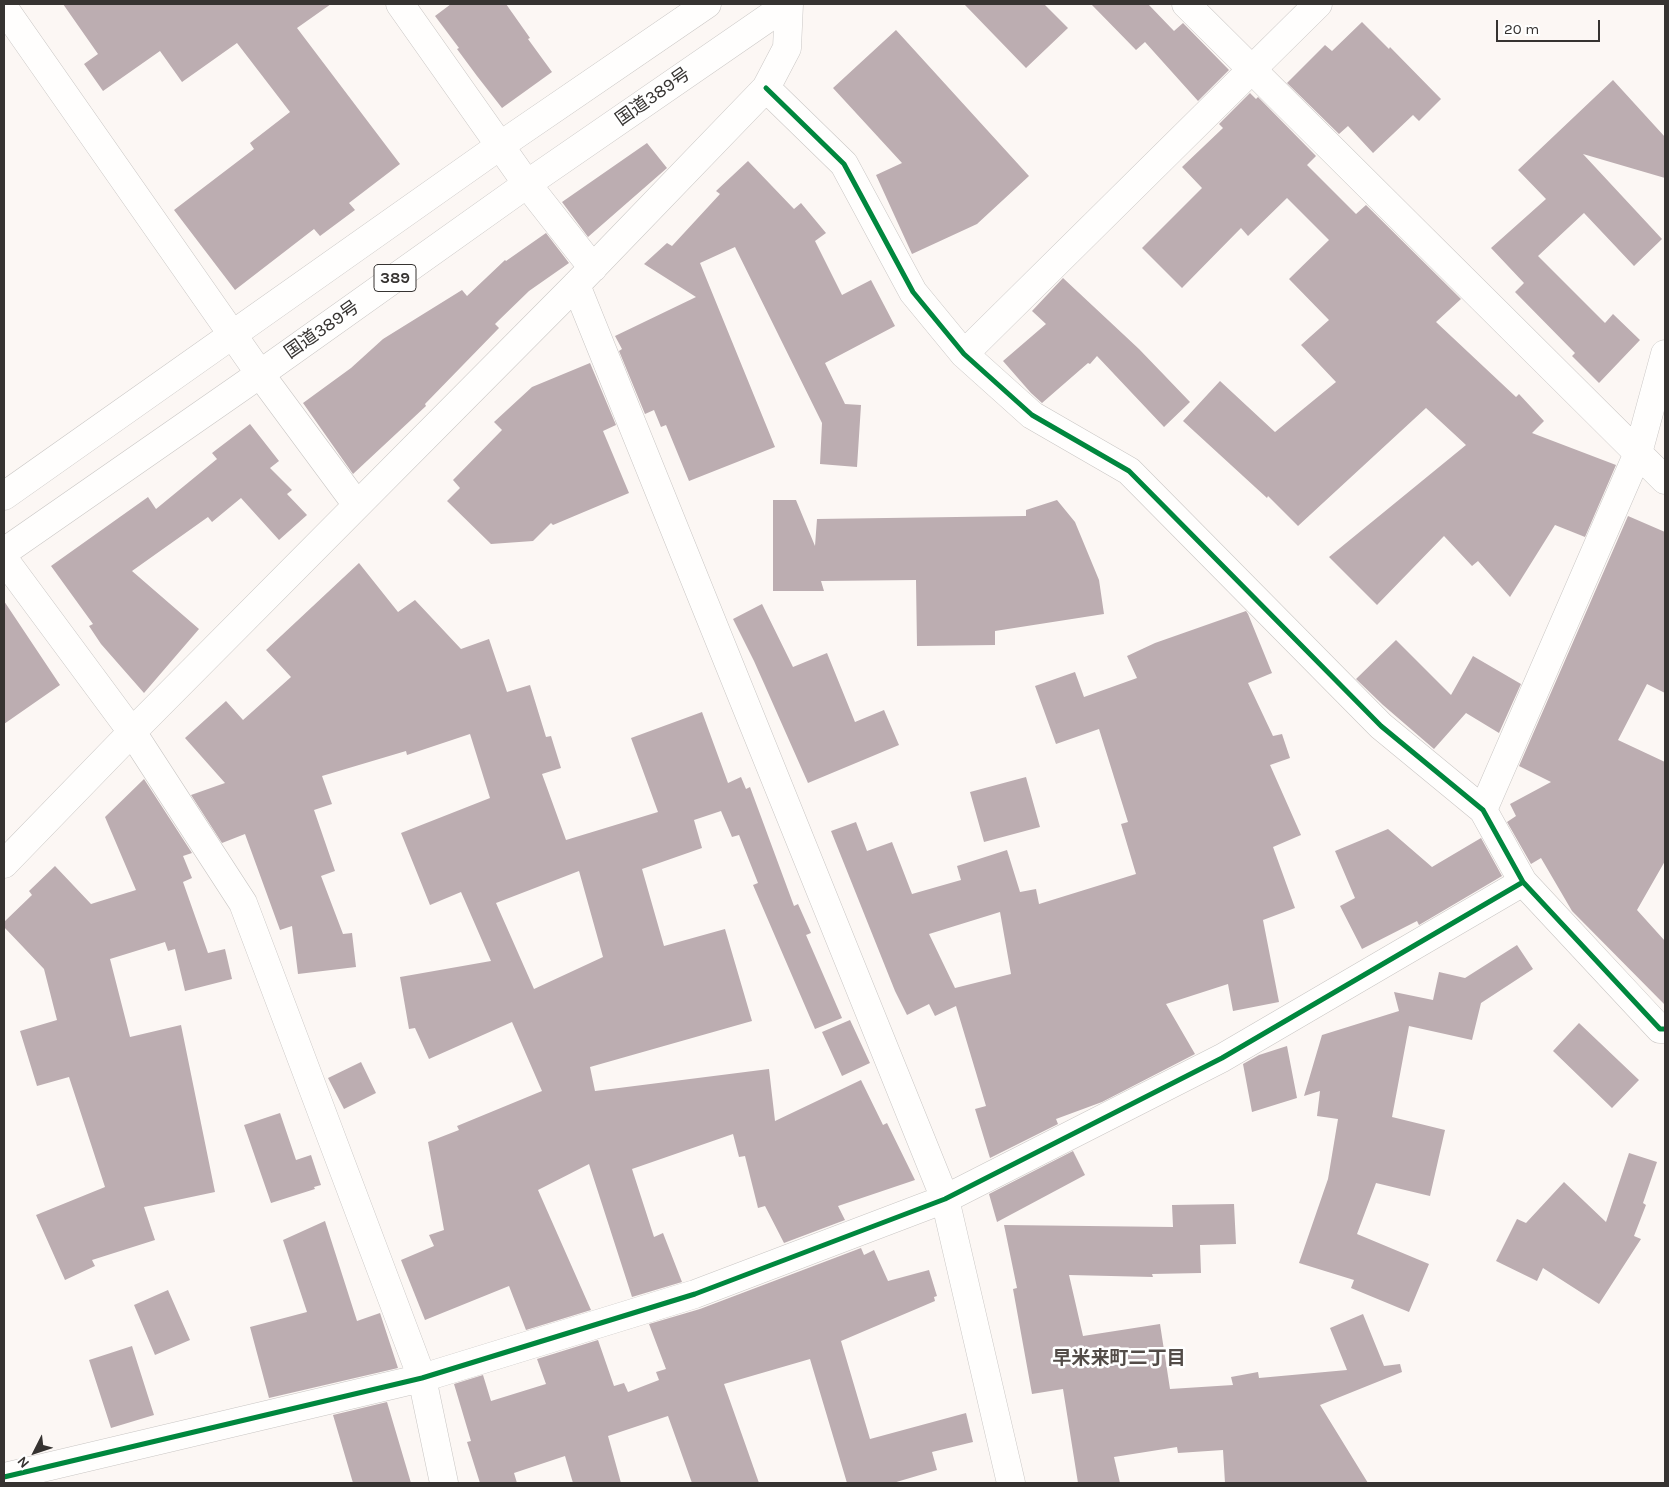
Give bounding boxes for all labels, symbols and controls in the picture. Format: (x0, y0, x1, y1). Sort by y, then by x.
scale bar (1499, 10, 1603, 42)
text: 20 m (1504, 20, 1539, 38)
street label: 国道389号 (612, 63, 694, 131)
road number: 389 (374, 264, 416, 292)
street label: 国道389号 (281, 296, 363, 364)
district label: 早米来町二丁目 (1053, 1348, 1185, 1370)
north arrow (10, 1427, 60, 1477)
text: N (14, 1453, 33, 1472)

